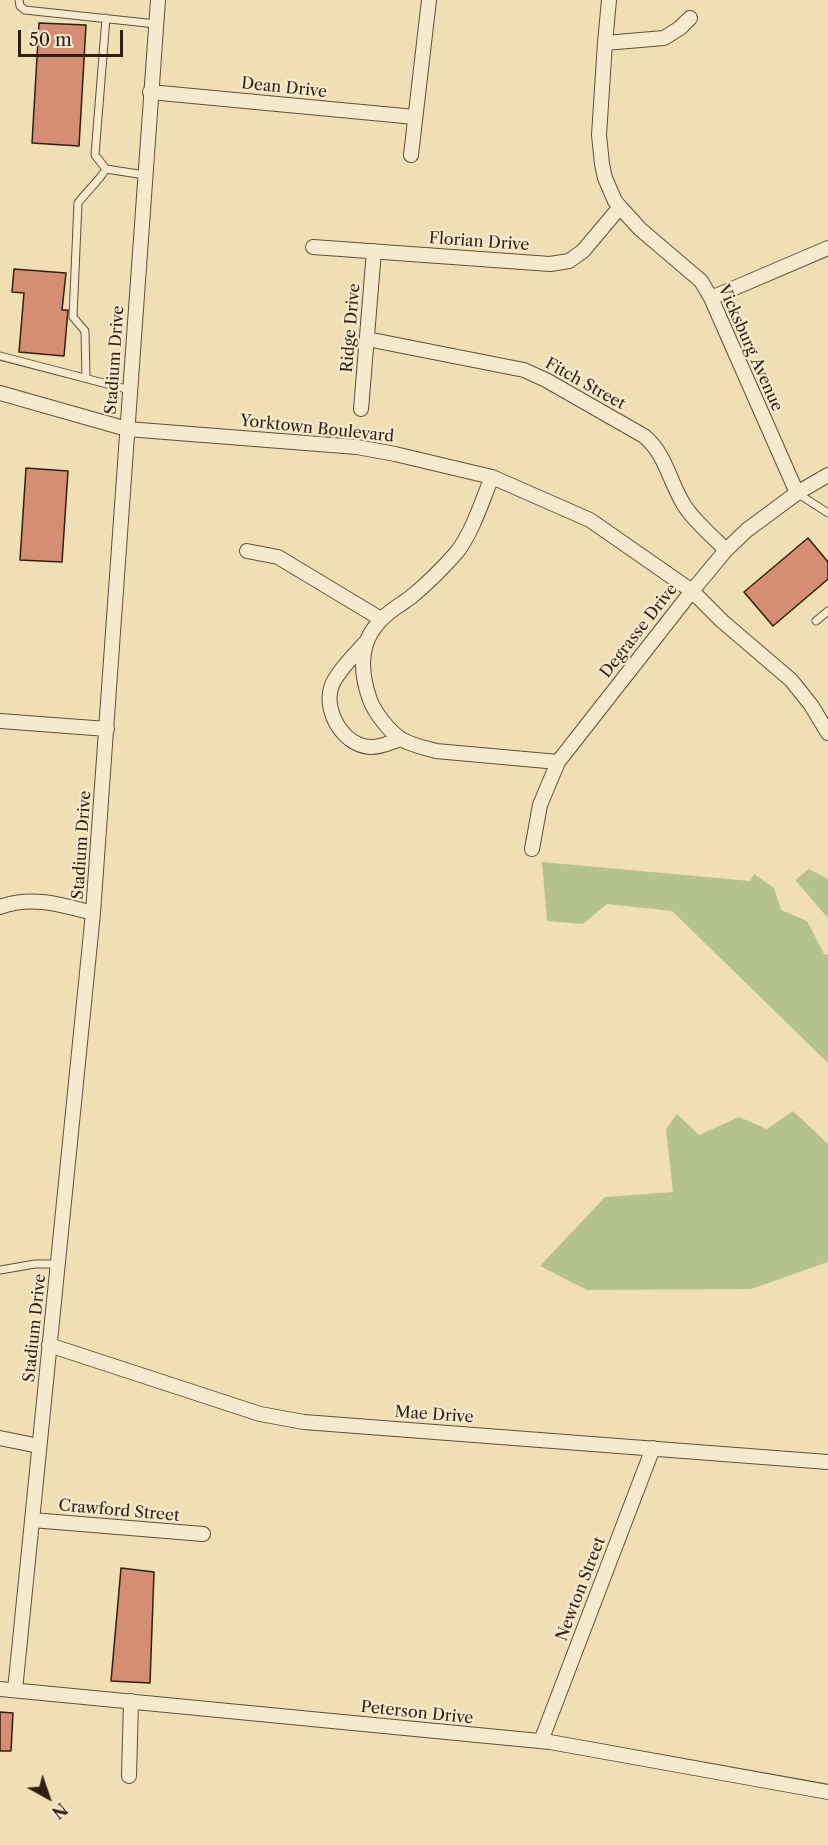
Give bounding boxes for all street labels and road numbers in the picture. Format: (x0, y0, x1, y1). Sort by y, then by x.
street label: Dean Drive (240, 74, 328, 102)
street label: Florian Drive (428, 229, 530, 255)
street label: Vicksburg Avenue (713, 282, 787, 414)
street label: Ridge Drive (338, 283, 364, 373)
street label: Stadium Drive (102, 305, 128, 415)
street label: Fitch Street (541, 354, 629, 414)
street label: Yorktown Boulevard (239, 411, 395, 447)
street label: Degrasse Drive (596, 580, 682, 682)
street label: Stadium Drive (69, 790, 95, 900)
street label: Stadium Drive (20, 1273, 50, 1383)
street label: Mae Drive (394, 1403, 474, 1427)
street label: Crawford Street (58, 1496, 180, 1526)
street label: Newton Street (552, 1534, 610, 1644)
street label: Peterson Drive (360, 1698, 474, 1728)

